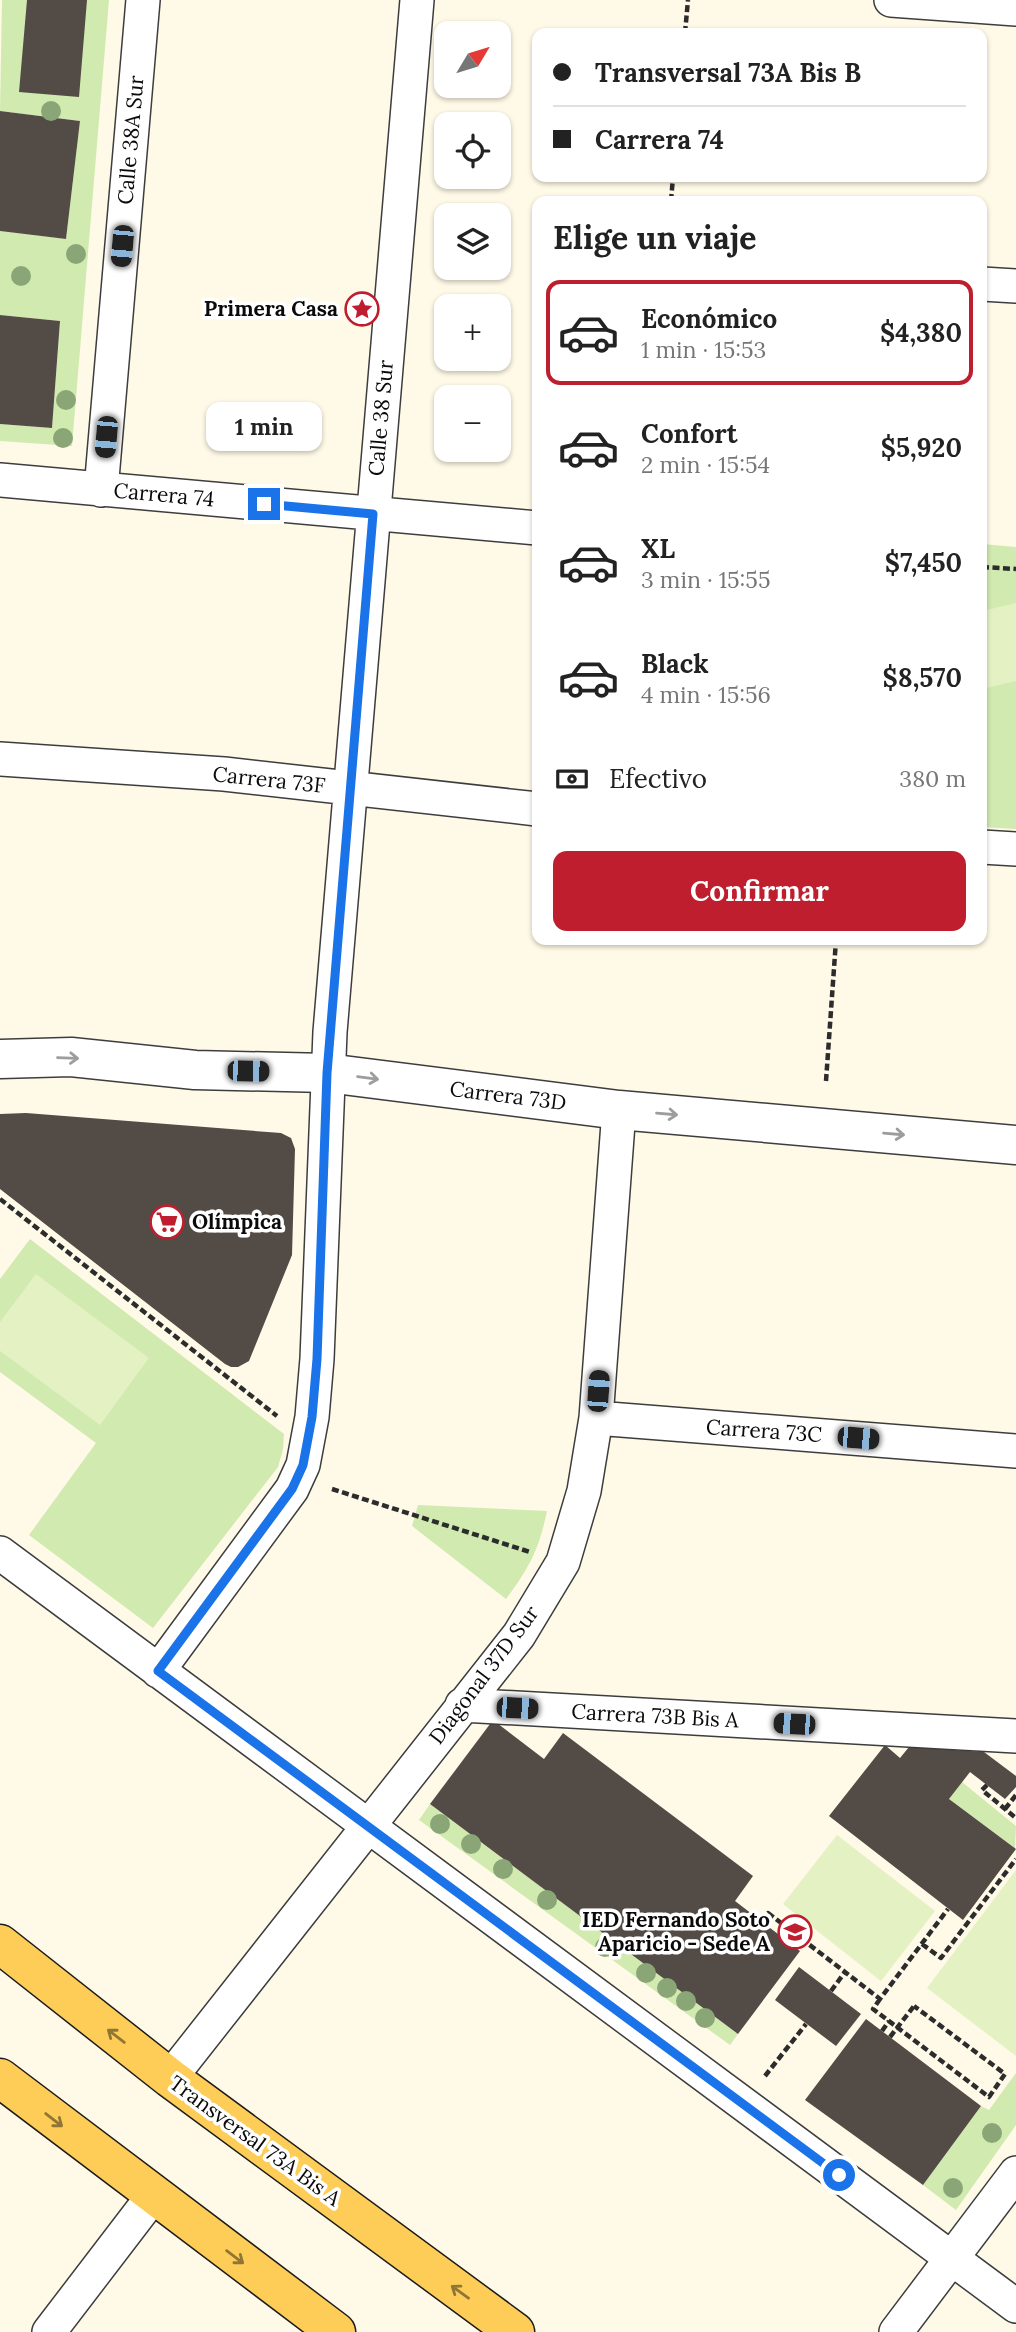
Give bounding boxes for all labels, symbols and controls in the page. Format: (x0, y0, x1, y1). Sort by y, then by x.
north arrow (434, 21, 511, 98)
map controls (434, 21, 511, 462)
text: Transversal 73A Bis B (595, 56, 861, 89)
street label: Calle 38A Sur (111, 74, 150, 206)
button: locate (434, 112, 511, 189)
text: Carrera 74 (595, 123, 724, 156)
button: layers (434, 203, 511, 280)
text: Elige un viaje (553, 217, 757, 258)
car (110, 224, 135, 268)
place icon: Primera Casa (343, 290, 381, 328)
button: + (434, 294, 511, 371)
place label: Primera Casa (204, 295, 338, 322)
icon: car (557, 301, 620, 364)
text: Económico (641, 302, 777, 335)
text: $4,380 (880, 316, 962, 349)
text: 1 min · 15:53 (641, 335, 766, 364)
street label: Calle 38 Sur (362, 359, 399, 477)
button: − (434, 385, 511, 462)
callout: 1 min (206, 402, 322, 452)
text: 1 min (235, 412, 293, 441)
car (94, 415, 119, 459)
icon: car (557, 416, 620, 479)
text: Confort (641, 417, 738, 450)
text: $5,920 (881, 431, 962, 464)
text: 2 min · 15:54 (641, 450, 770, 479)
street label: Carrera 74 (113, 477, 216, 512)
route end (248, 488, 280, 520)
icon: car (557, 531, 620, 594)
text: XL (641, 532, 675, 565)
text: $7,450 (885, 546, 962, 579)
text: 3 min · 15:55 (641, 565, 770, 594)
icon: car (557, 646, 620, 709)
text: Black (641, 647, 709, 680)
text: $8,570 (883, 661, 962, 694)
text: 4 min · 15:56 (641, 680, 771, 709)
street label: Carrera 73F (211, 760, 327, 799)
icon: cash (553, 760, 591, 798)
text: Efectivo (609, 762, 707, 795)
text: 380 m (899, 764, 966, 793)
button: Confirmar (553, 851, 966, 931)
one-way arrow (56, 1051, 79, 1064)
car (227, 1060, 270, 1082)
one-way arrow (356, 1071, 379, 1084)
street label: Carrera 73D (448, 1075, 568, 1116)
one-way arrow (655, 1108, 678, 1121)
one-way arrow (882, 1128, 904, 1141)
supermarket icon: Olímpica (148, 1203, 186, 1241)
place label: Olímpica (192, 1208, 282, 1235)
car (587, 1369, 610, 1413)
street label: Carrera 73C (705, 1413, 823, 1448)
car (837, 1426, 880, 1450)
street label: Diagonal 37D Sur (423, 1600, 544, 1749)
car (496, 1696, 539, 1720)
street label: Carrera 73B Bis A (571, 1698, 740, 1733)
car (773, 1712, 816, 1736)
place label: IED Fernando Soto Aparicio - Sede A (582, 1906, 770, 1957)
school or university icon: IED Fernando Soto Aparicio - Sede A (776, 1913, 814, 1951)
one-way arrow (107, 2029, 126, 2044)
street label: Transversal 73A Bis A (164, 2069, 347, 2212)
one-way arrow (44, 2112, 63, 2127)
route start (823, 2159, 855, 2191)
one-way arrow (226, 2250, 244, 2265)
one-way arrow (451, 2284, 470, 2299)

